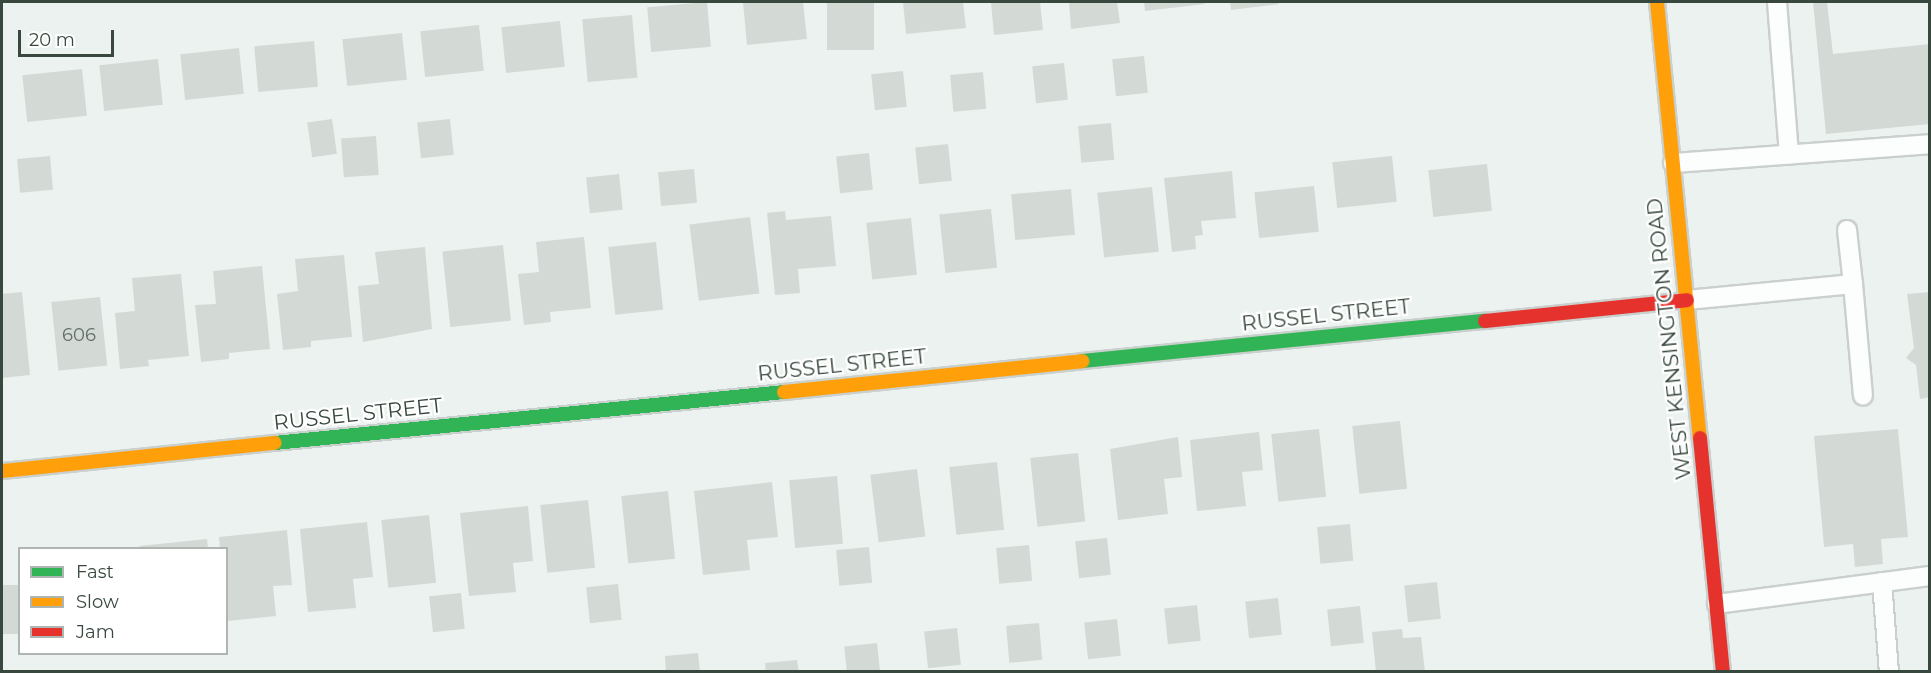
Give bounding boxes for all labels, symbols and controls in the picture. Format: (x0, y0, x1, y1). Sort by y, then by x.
scale bar (21, 18, 117, 56)
text: 20 m (29, 29, 75, 51)
street label: WEST KENSINGTON ROAD (1642, 197, 1696, 481)
street label: RUSSEL STREET (1240, 294, 1412, 336)
house number: 606 (62, 324, 96, 346)
street label: RUSSEL STREET (756, 344, 928, 386)
street label: RUSSEL STREET (272, 393, 444, 435)
legend (18, 547, 228, 655)
text: Fast (76, 561, 114, 583)
text: Slow (76, 591, 119, 613)
text: Jam (76, 621, 115, 643)

